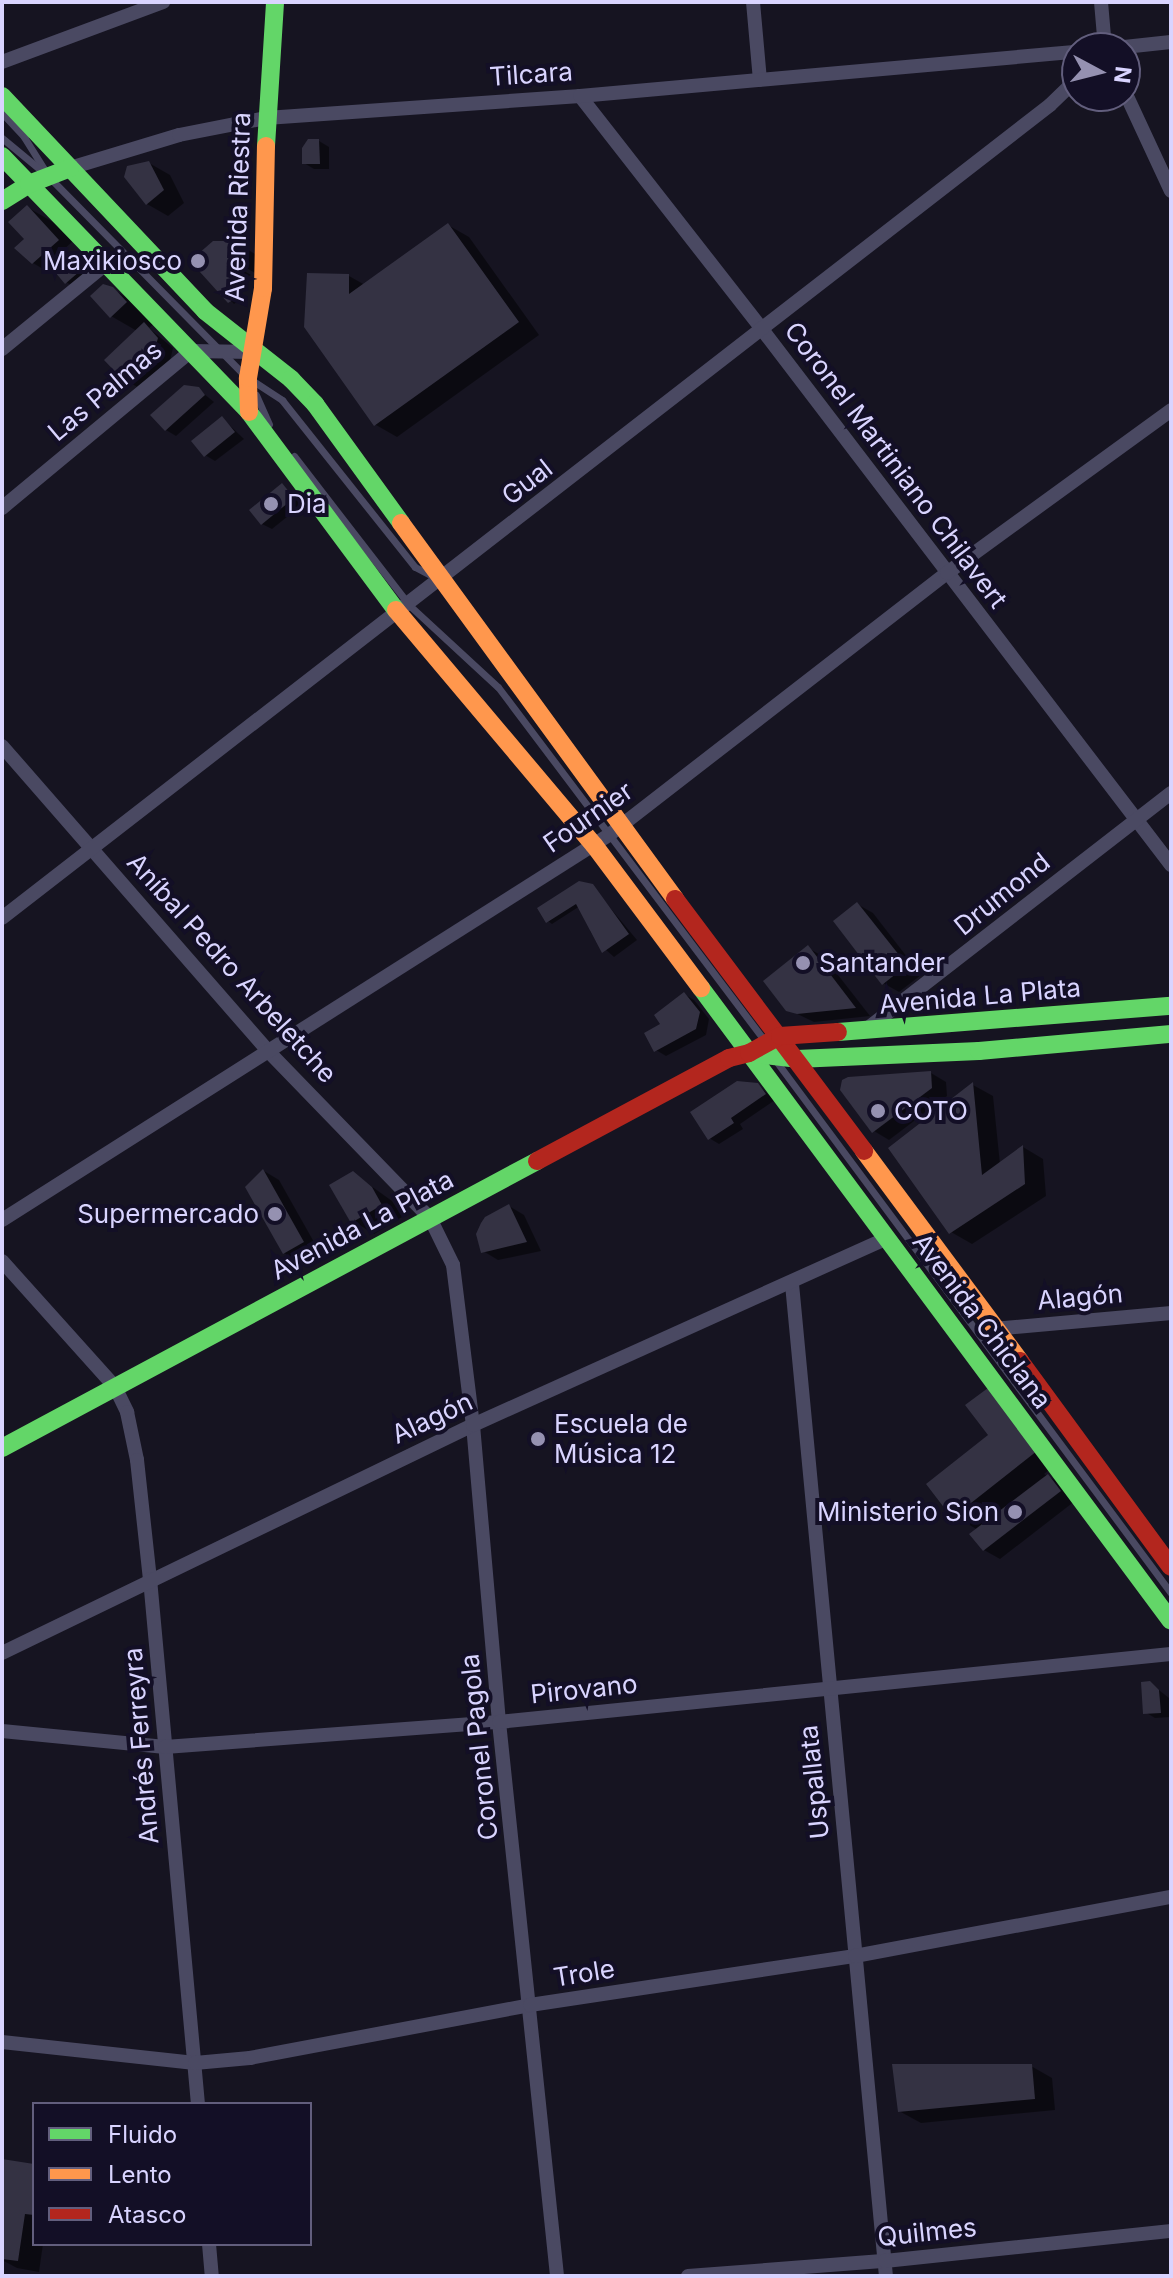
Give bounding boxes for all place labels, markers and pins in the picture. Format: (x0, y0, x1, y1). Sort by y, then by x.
place label: Maxikiosco (43, 245, 182, 277)
marker: Maxikiosco (189, 252, 207, 270)
place label: Dia (287, 488, 327, 520)
marker: Dia (262, 495, 280, 513)
place label: Santander (819, 947, 945, 979)
marker: Santander (794, 954, 812, 972)
place label: COTO (894, 1095, 968, 1127)
marker: COTO (869, 1102, 887, 1120)
place label: Supermercado (77, 1198, 259, 1230)
marker: Supermercado (266, 1205, 284, 1223)
place label: Escuela de Música 12 (554, 1408, 688, 1470)
marker: Escuela de Música 12 (529, 1430, 547, 1448)
place label: Ministerio Sion (817, 1496, 999, 1528)
marker: Ministerio Sion (1006, 1503, 1024, 1521)

